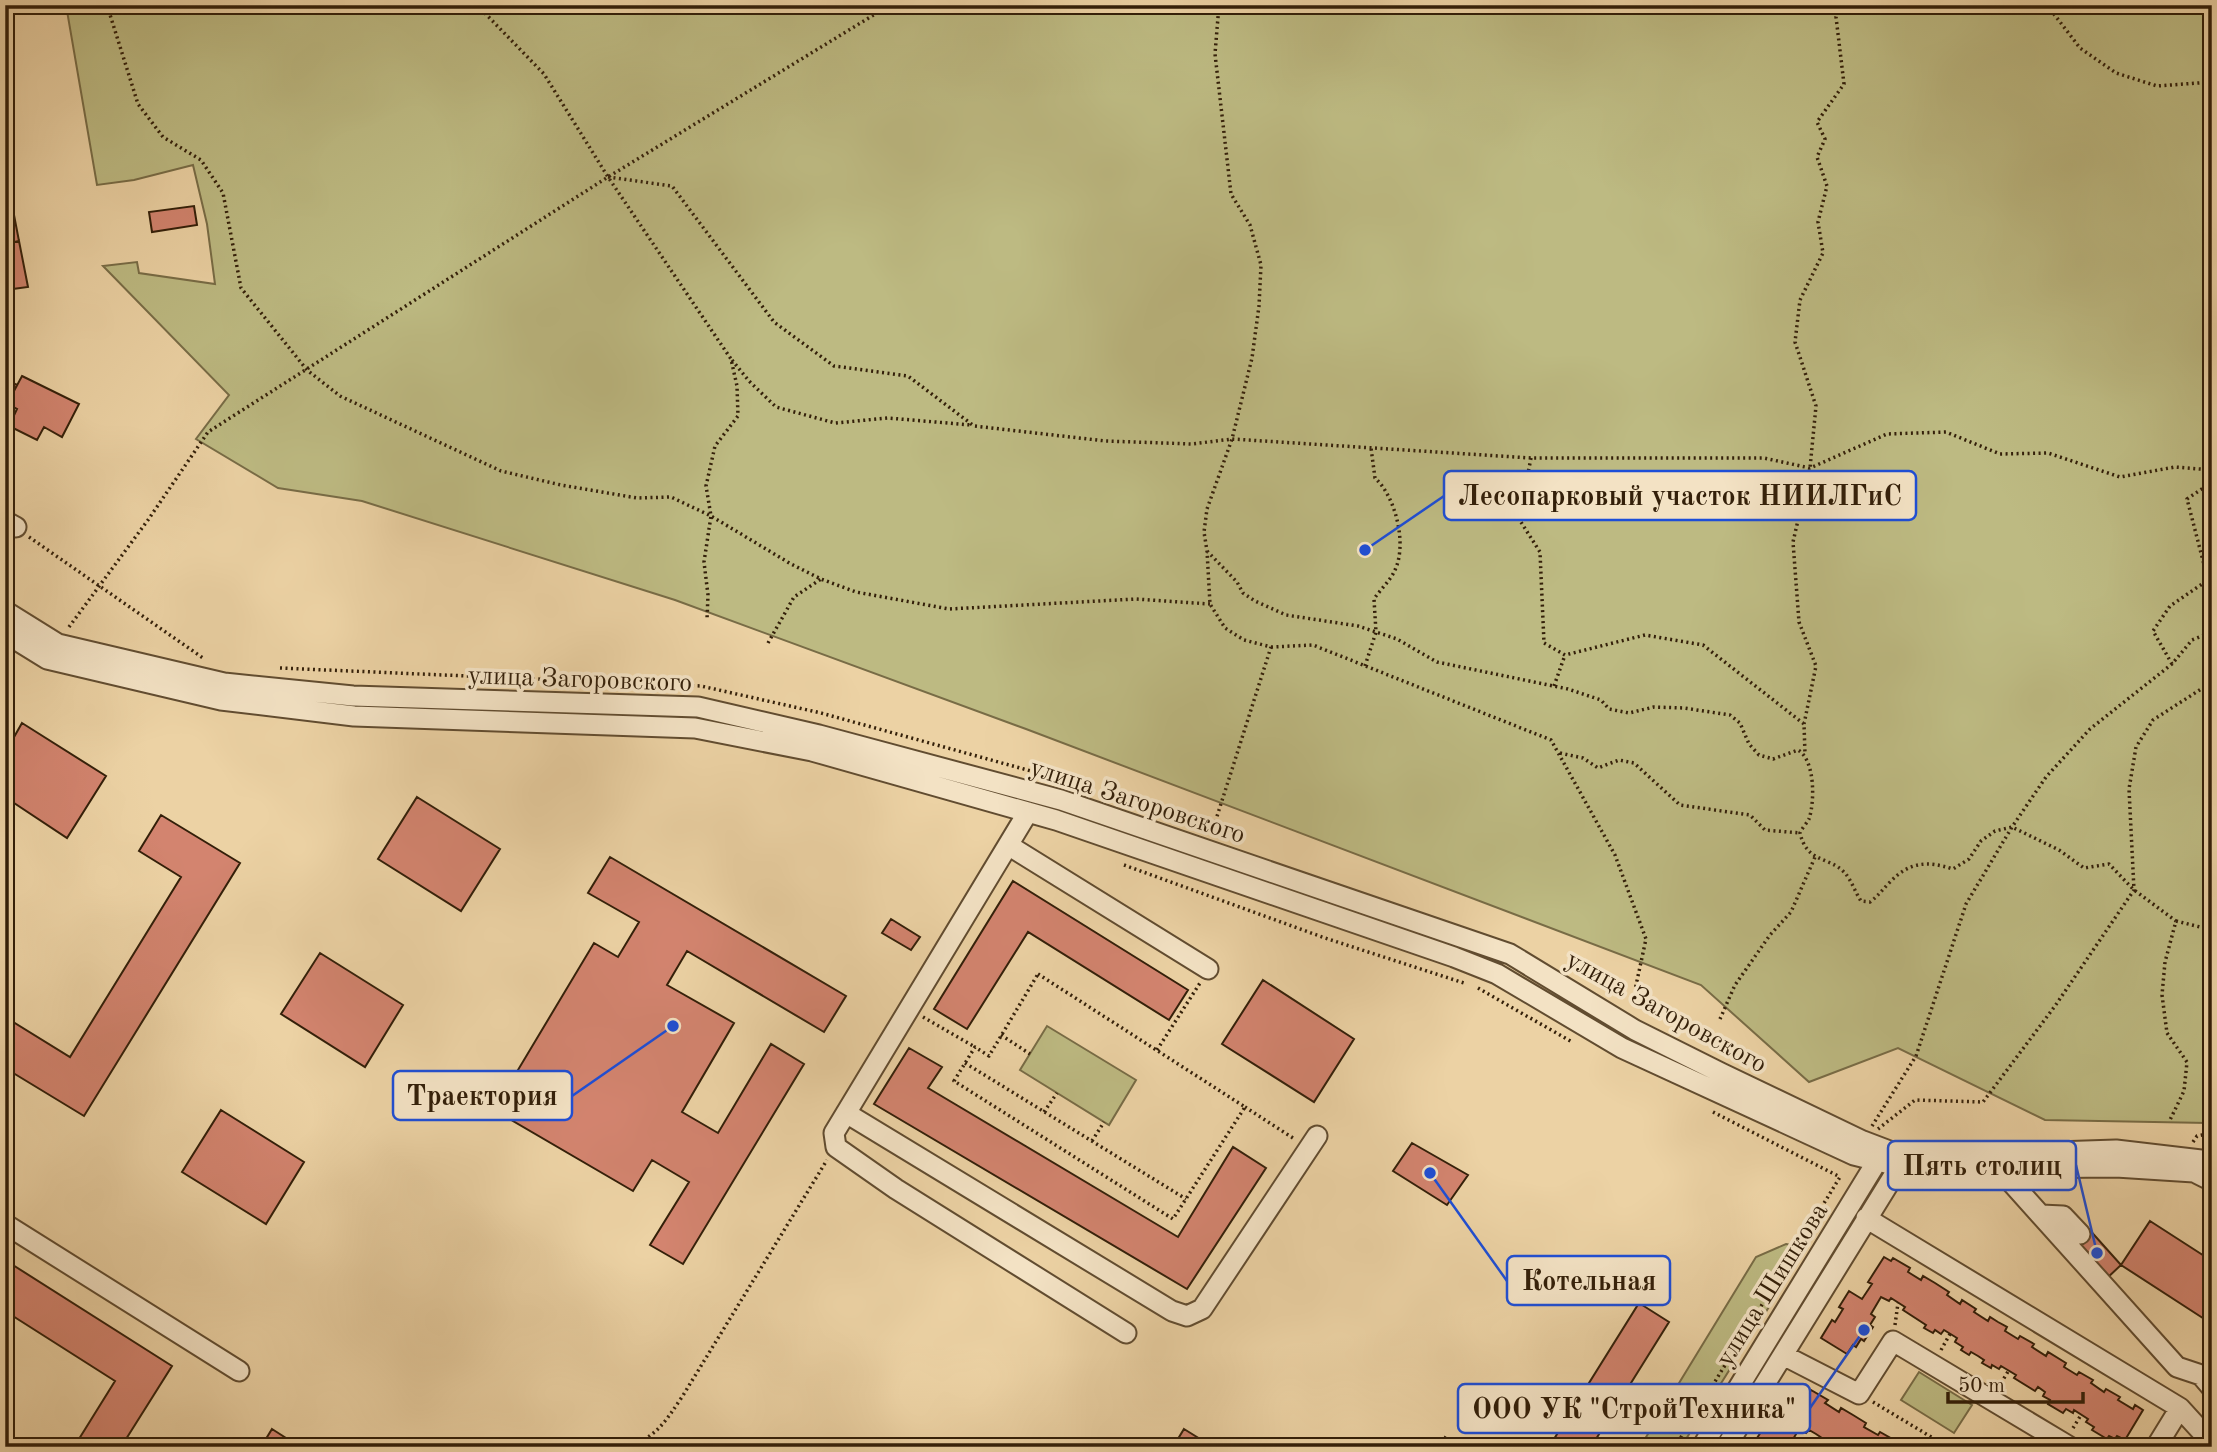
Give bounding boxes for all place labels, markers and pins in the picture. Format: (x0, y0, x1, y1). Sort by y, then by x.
callout: Лесопарковый участок НИИЛГиС (1444, 471, 1916, 520)
callout: Траектория (393, 1071, 572, 1120)
callout: Пять столиц (1888, 1141, 2076, 1190)
callout: Котельная (1507, 1256, 1670, 1305)
callout: ООО УК "СтройТехника" (1458, 1384, 1810, 1433)

